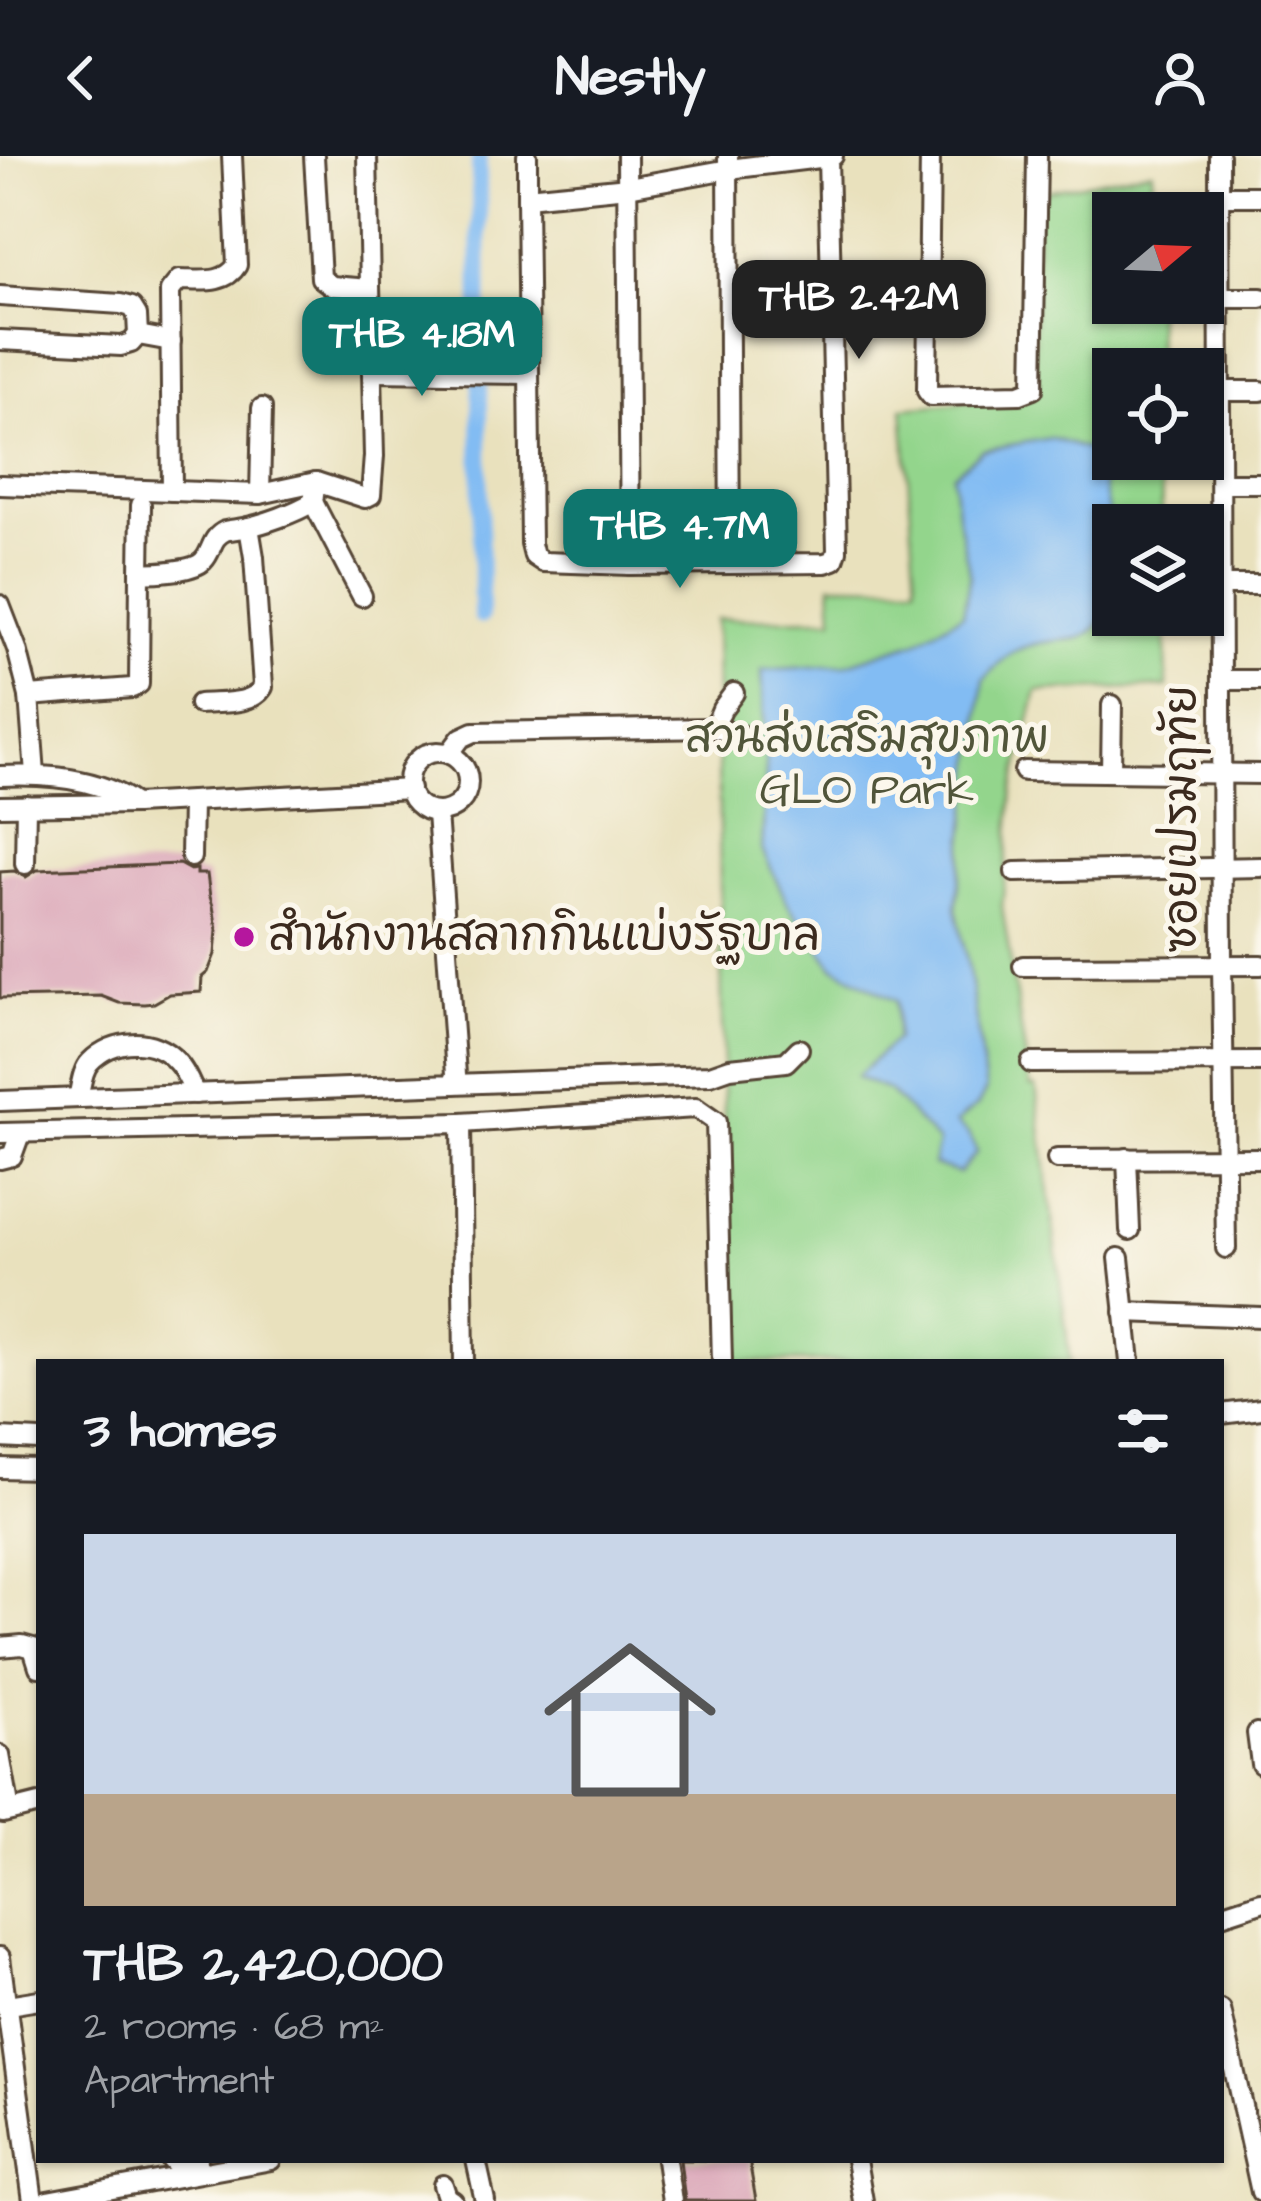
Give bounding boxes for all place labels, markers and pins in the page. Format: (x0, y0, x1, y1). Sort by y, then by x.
pin: THB 2.42M (722, 260, 996, 362)
pin: THB 4.18M (285, 297, 559, 399)
pin: THB 4.7M (556, 489, 804, 591)
place label: สำนักงานสลากกินแบ่งรัฐบาล (268, 906, 820, 968)
marker: สำนักงานสลากกินแบ่งรัฐบาล (231, 924, 257, 950)

